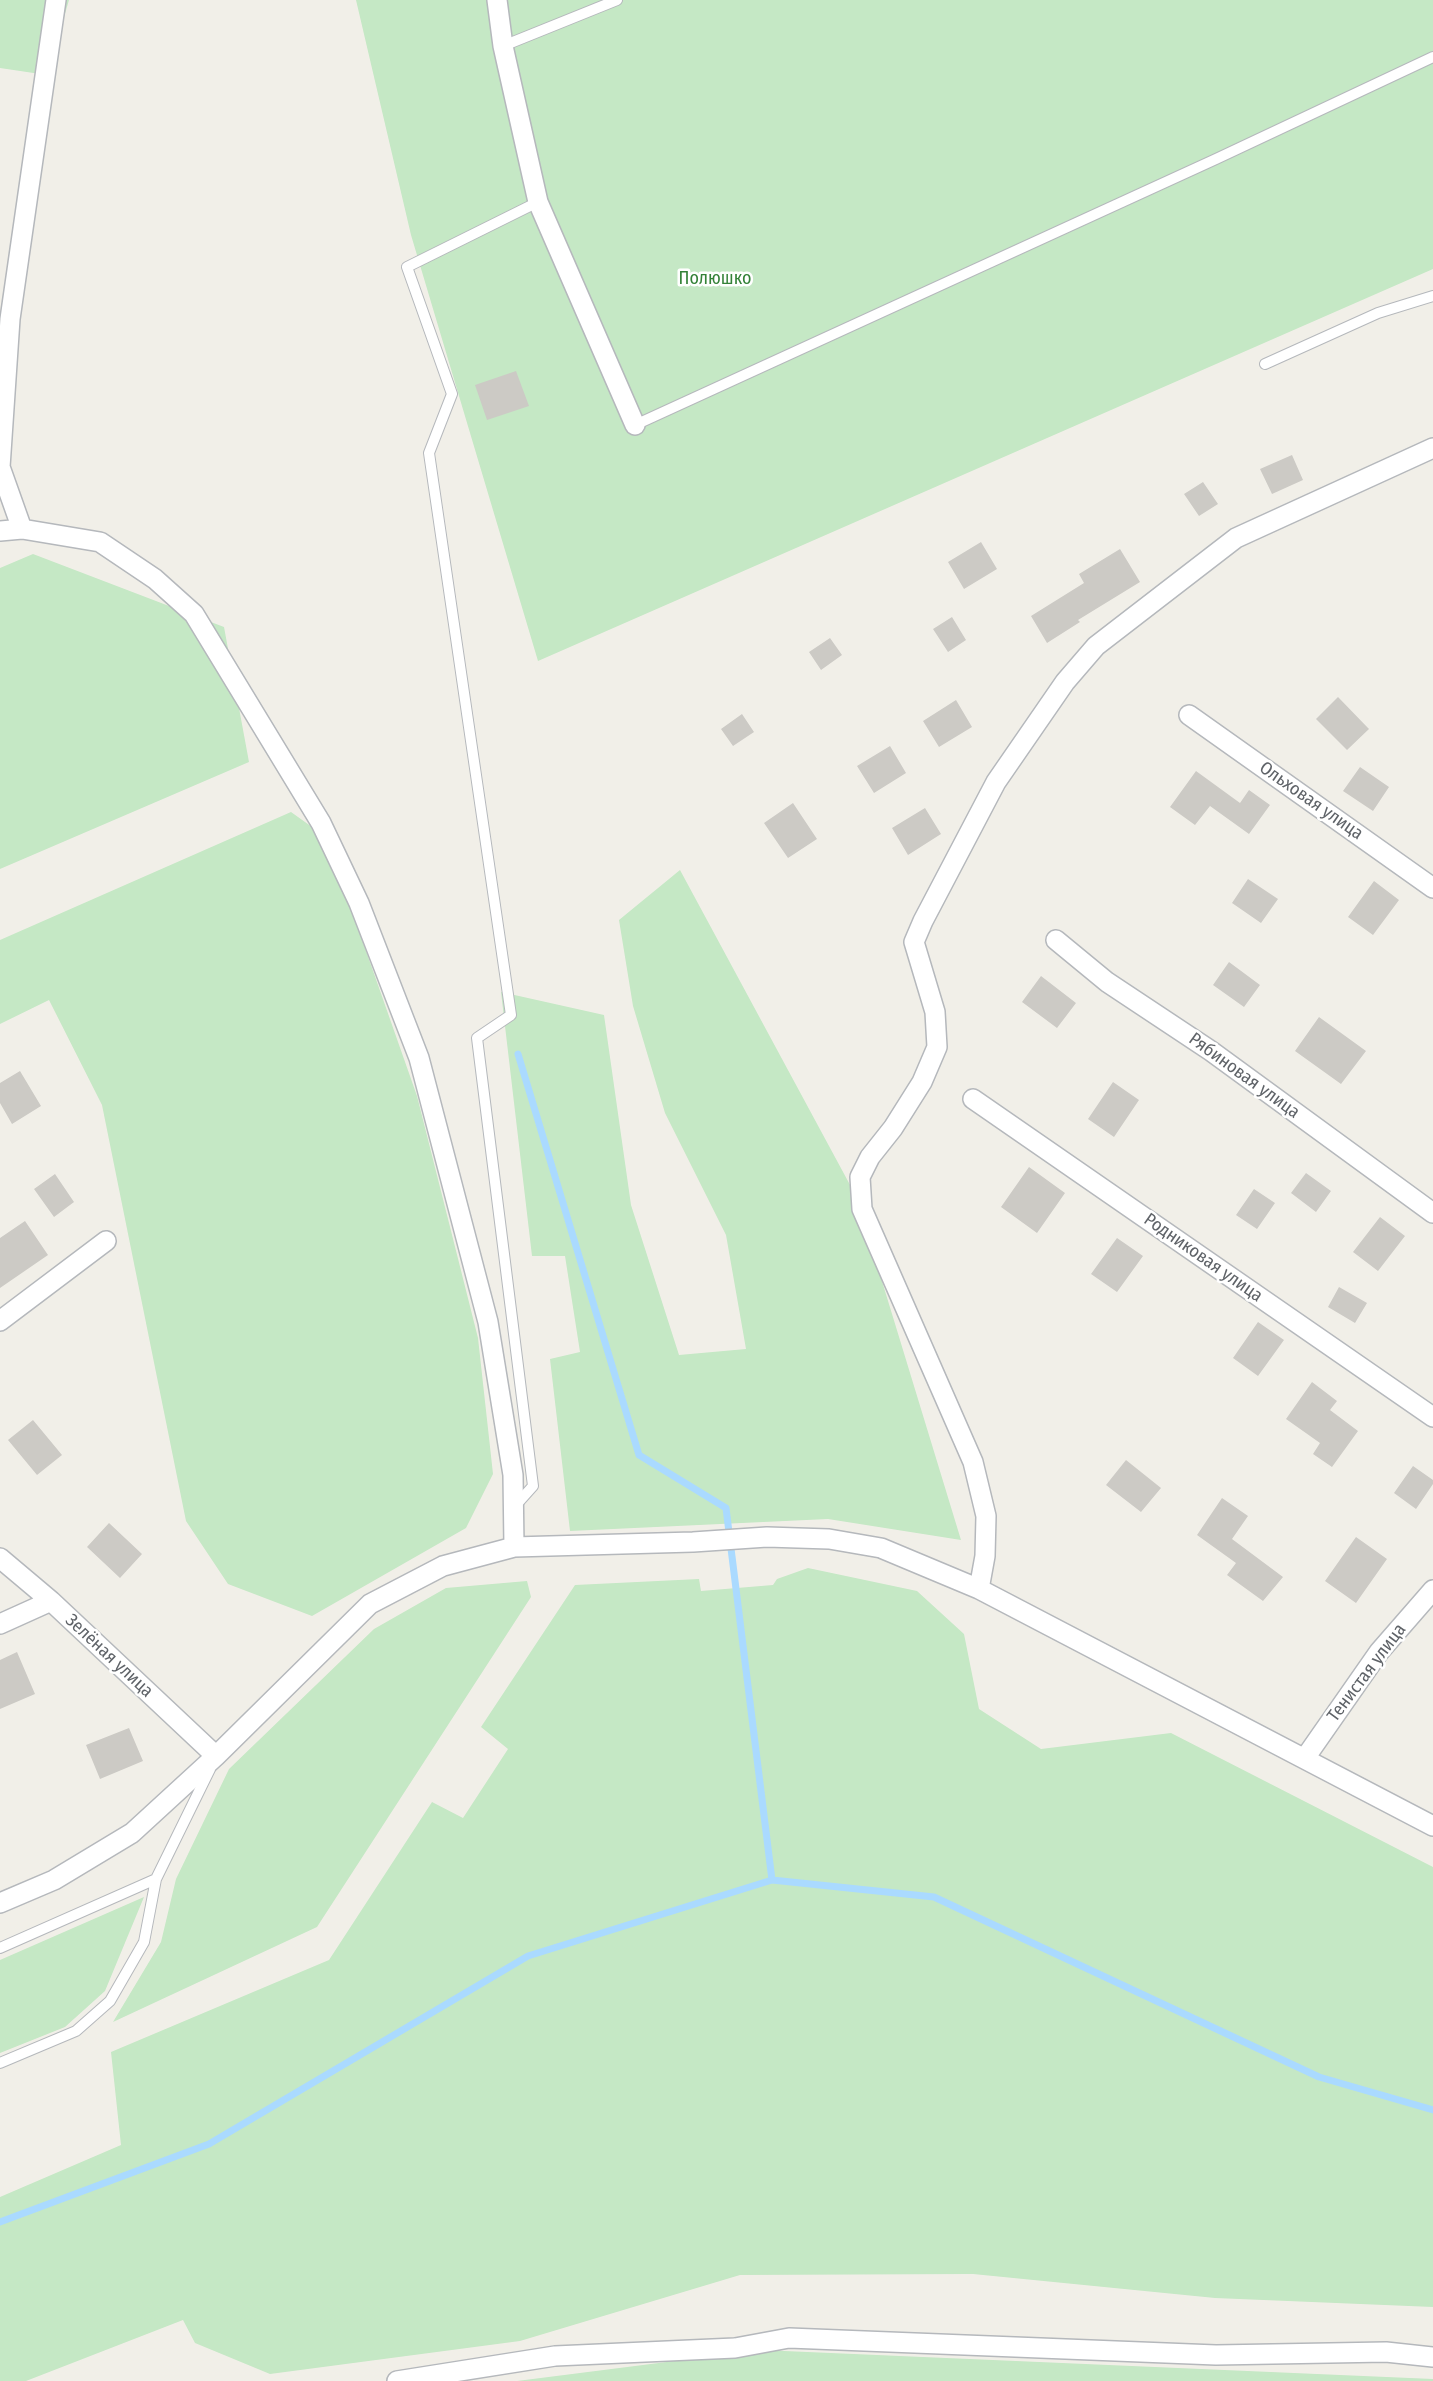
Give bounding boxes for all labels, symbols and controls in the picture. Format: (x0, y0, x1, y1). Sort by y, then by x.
park label: Полюшко (679, 268, 751, 290)
street label: Ольховая улица (1255, 757, 1367, 845)
street label: Рябиновая улица (1184, 1029, 1304, 1123)
street label: Родниковая улица (1139, 1209, 1267, 1307)
street label: Зелёная улица (61, 1610, 157, 1702)
street label: Тенистая улица (1323, 1620, 1411, 1726)

